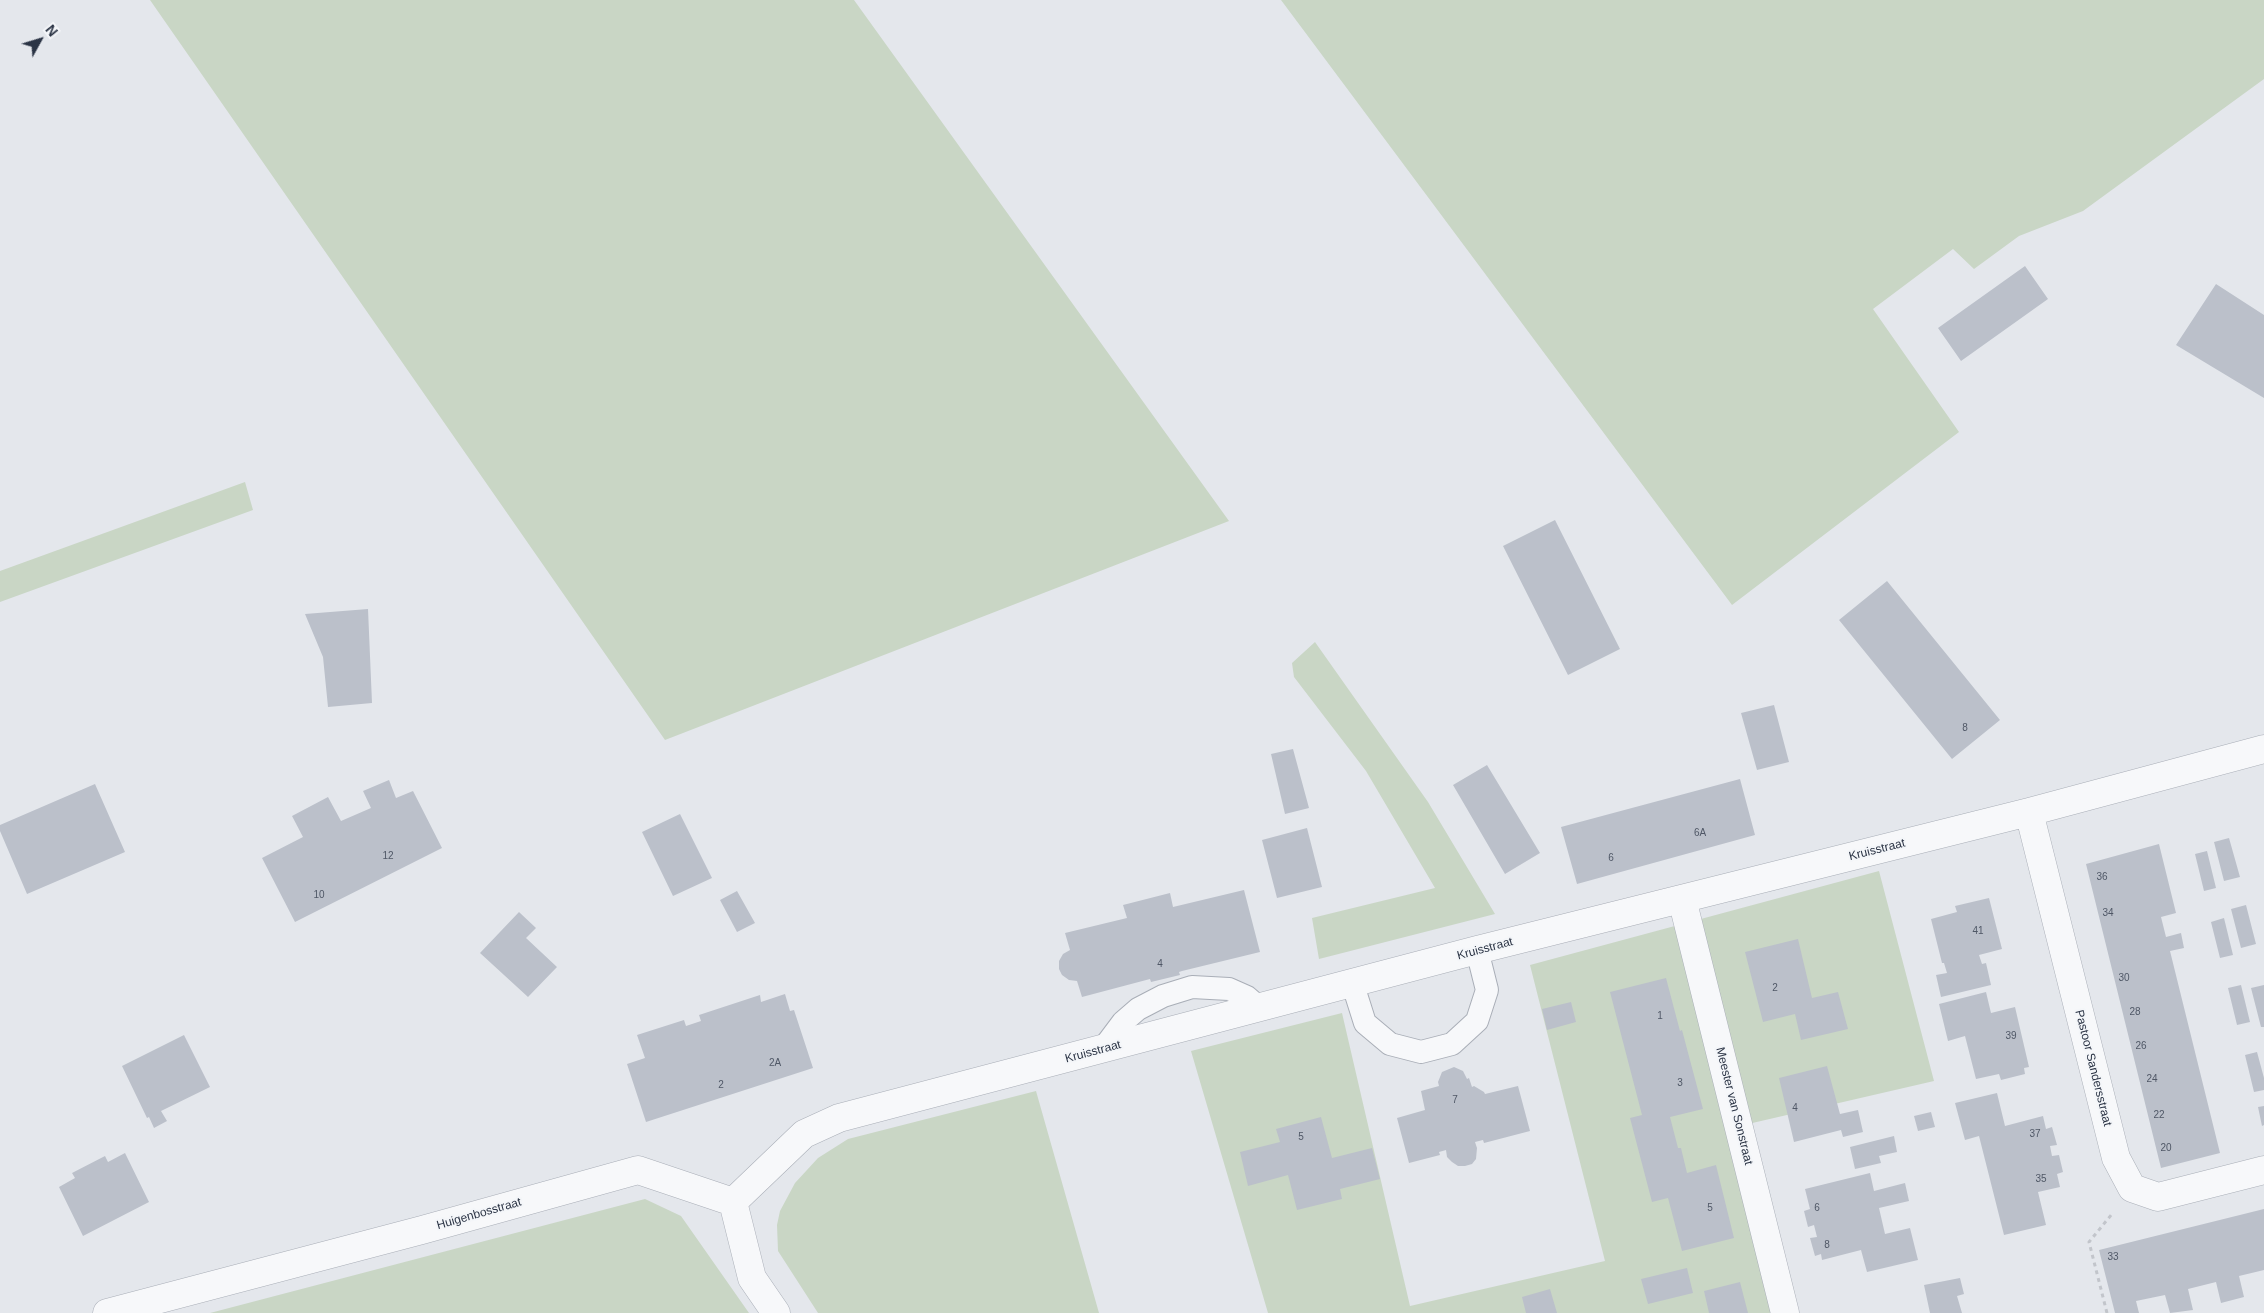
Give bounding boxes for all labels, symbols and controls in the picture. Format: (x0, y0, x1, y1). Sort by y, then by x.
north arrow (15, 15, 65, 65)
text: N (42, 22, 61, 40)
house number: 8 (1962, 722, 1968, 734)
house number: 6A (1694, 827, 1706, 839)
street label: Kruisstraat (1847, 836, 1907, 864)
house number: 12 (382, 850, 394, 862)
house number: 6 (1608, 852, 1614, 864)
house number: 36 (2096, 871, 2108, 883)
house number: 10 (313, 889, 325, 901)
house number: 34 (2102, 907, 2114, 919)
house number: 41 (1972, 925, 1984, 937)
street label: Kruisstraat (1455, 935, 1515, 963)
house number: 4 (1157, 958, 1163, 970)
house number: 30 (2118, 972, 2130, 984)
house number: 2 (1772, 982, 1778, 994)
house number: 28 (2129, 1006, 2141, 1018)
street label: Pastoor Sandersstraat (2072, 1008, 2114, 1128)
house number: 1 (1657, 1010, 1663, 1022)
house number: 39 (2005, 1030, 2017, 1042)
street label: Kruisstraat (1063, 1038, 1123, 1066)
house number: 26 (2135, 1040, 2147, 1052)
street label: Meester van Sonstraat (1712, 1046, 1756, 1166)
house number: 2A (769, 1057, 781, 1069)
house number: 24 (2146, 1073, 2158, 1085)
house number: 3 (1677, 1077, 1683, 1089)
house number: 2 (718, 1079, 724, 1091)
house number: 7 (1452, 1094, 1458, 1106)
house number: 4 (1792, 1102, 1798, 1114)
house number: 22 (2153, 1109, 2165, 1121)
house number: 37 (2029, 1128, 2041, 1140)
house number: 5 (1298, 1131, 1304, 1143)
house number: 20 (2160, 1142, 2172, 1154)
house number: 35 (2035, 1173, 2047, 1185)
street label: Huigenbosstraat (435, 1195, 523, 1233)
house number: 5 (1707, 1202, 1713, 1214)
house number: 6 (1814, 1202, 1820, 1214)
house number: 8 (1824, 1239, 1830, 1251)
house number: 33 (2107, 1251, 2119, 1263)

